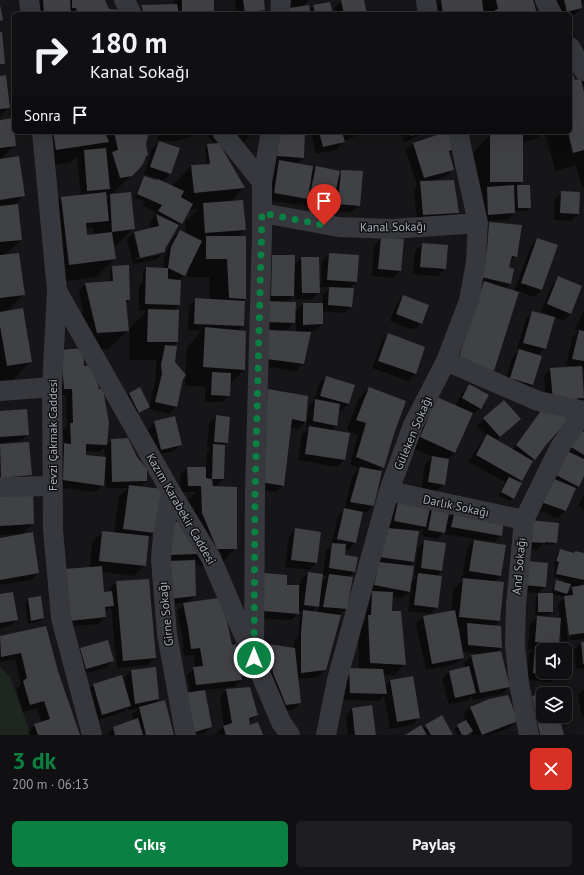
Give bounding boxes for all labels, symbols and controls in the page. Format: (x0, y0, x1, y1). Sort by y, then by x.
text: 180 m (90, 24, 167, 61)
icon: right (24, 28, 76, 80)
text: Kanal Sokağı (90, 60, 190, 83)
icon: arrive (69, 104, 91, 126)
text: Sonra (24, 106, 61, 125)
pin (307, 184, 341, 225)
icon: arrive (313, 190, 335, 212)
street label: Kanal Sokağı (360, 218, 426, 235)
street label: Fevzi Çakmak Caddesi (45, 379, 60, 491)
street label: Güleken Sokağı (390, 393, 435, 472)
street label: Kazım Karabekir Caddesi (143, 450, 219, 567)
street label: Darlık Sokağı (422, 491, 491, 520)
street label: And Sokağı (509, 537, 528, 595)
street label: Girne Sokağı (155, 581, 176, 647)
position arrow (233, 637, 275, 679)
map controls (536, 643, 572, 723)
button: sound (536, 643, 572, 679)
button: layers (536, 687, 572, 723)
text: 3 dk (12, 745, 56, 776)
button: close (530, 748, 572, 790)
text: 200 m · 06:13 (12, 776, 89, 793)
button: Çıkış (12, 821, 288, 867)
button: Paylaş (296, 821, 572, 867)

